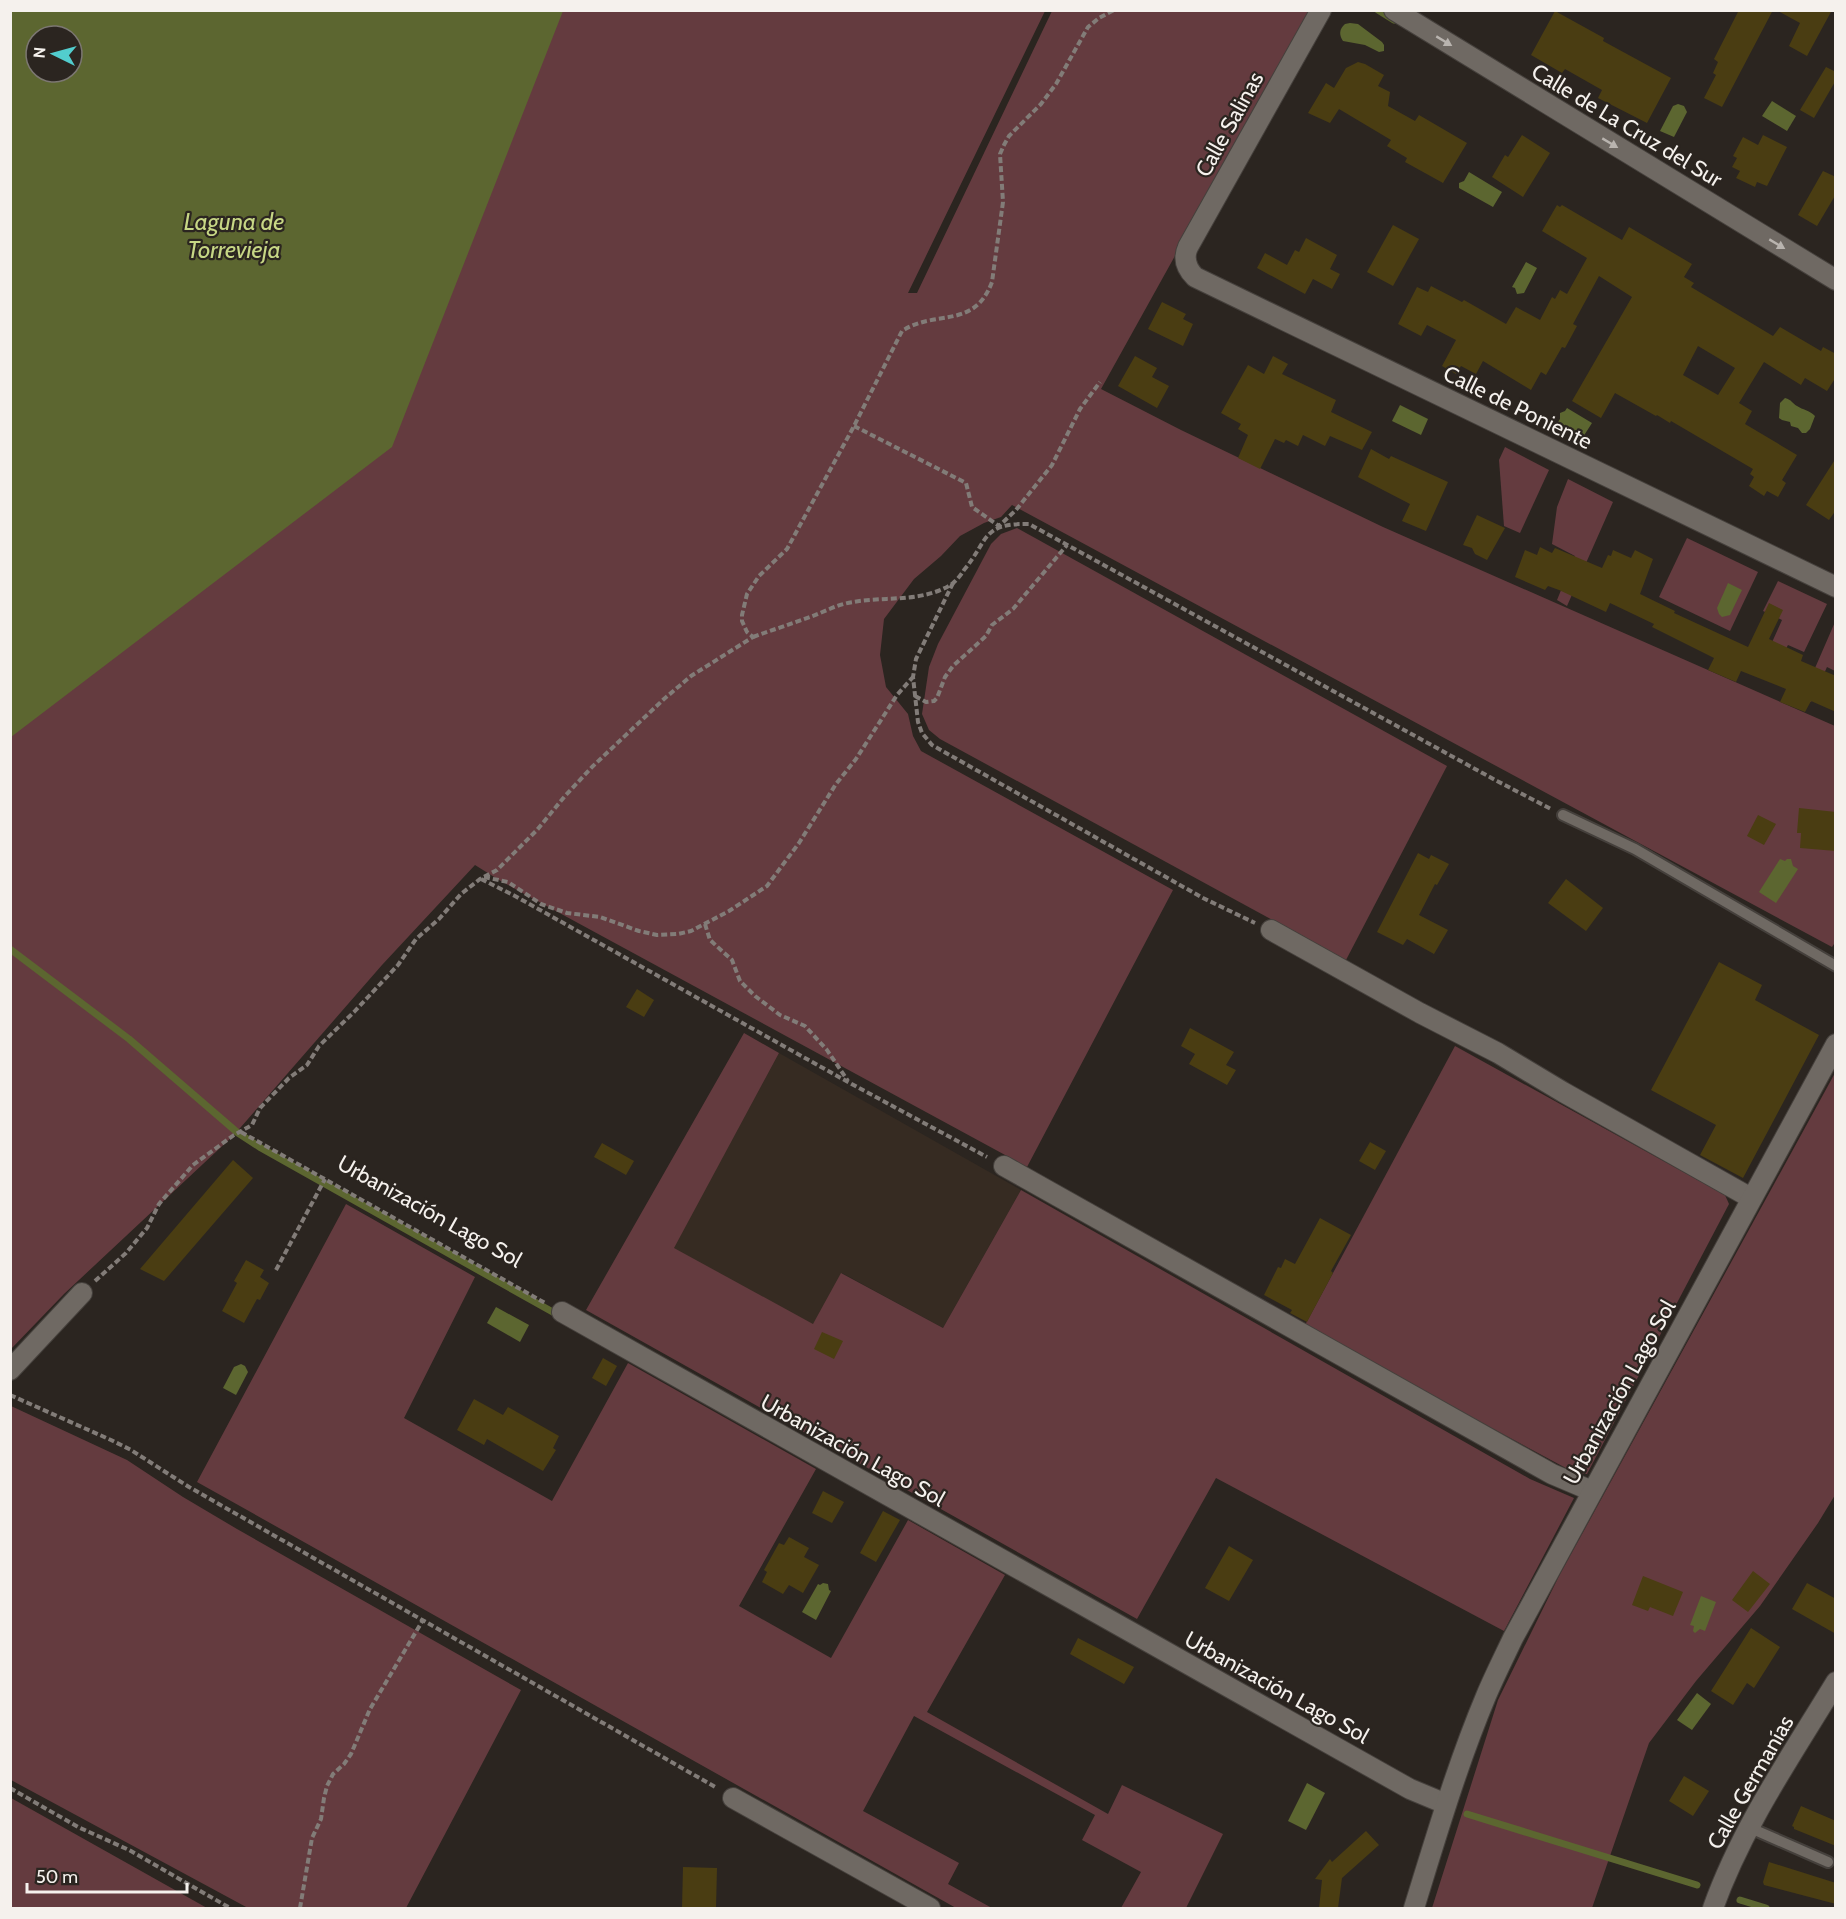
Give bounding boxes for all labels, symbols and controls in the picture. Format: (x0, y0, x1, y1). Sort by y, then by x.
north arrow (24, 24, 84, 84)
one-way arrow (1436, 36, 1453, 46)
text: N (30, 46, 50, 59)
street label: Calle de La Cruz del Sur (1527, 58, 1727, 193)
street label: Calle Salinas (1190, 67, 1269, 181)
one-way arrow (1602, 137, 1619, 148)
water label: Laguna de Torrevieja (184, 207, 284, 264)
one-way arrow (1769, 239, 1785, 250)
street label: Calle de Poniente (1439, 360, 1597, 455)
street label: Urbanización Lago Sol (333, 1149, 527, 1274)
street label: Urbanización Lago Sol (1557, 1295, 1682, 1489)
street label: Urbanización Lago Sol (756, 1388, 950, 1513)
street label: Urbanización Lago Sol (1180, 1625, 1374, 1750)
street label: Calle Germanías (1701, 1711, 1800, 1854)
scale bar (27, 1856, 188, 1894)
text: 50 m (36, 1866, 78, 1888)

